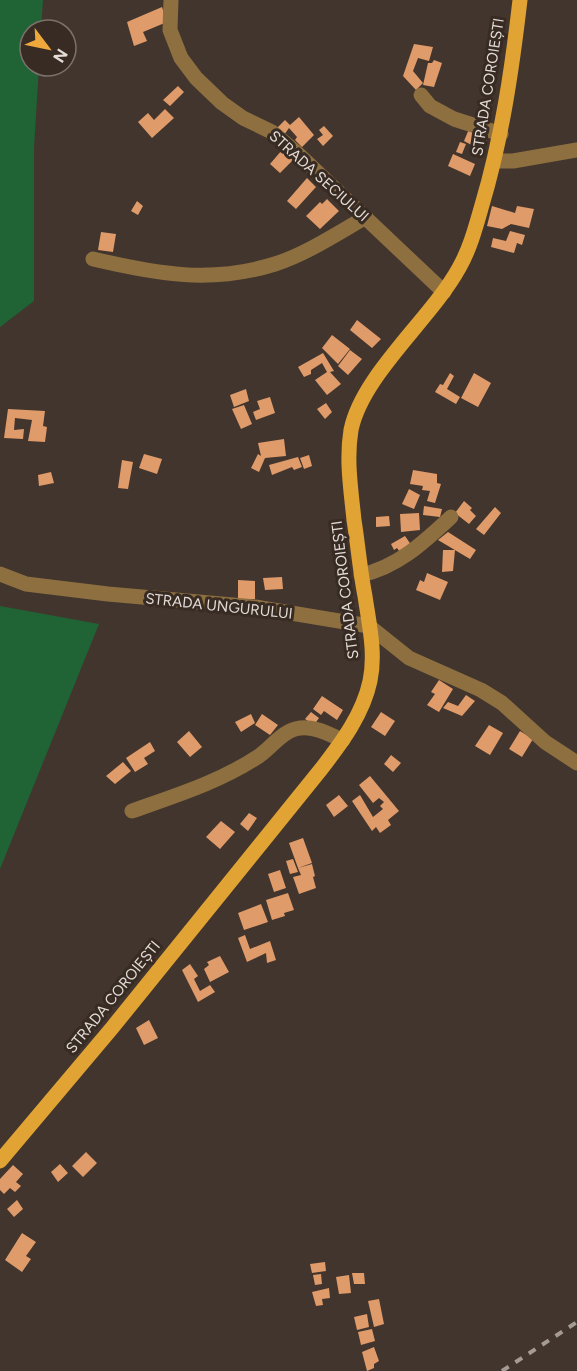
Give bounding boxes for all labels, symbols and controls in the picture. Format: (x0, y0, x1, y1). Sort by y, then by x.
street label: STRADA COROIEȘTI (468, 17, 508, 157)
north arrow (18, 18, 78, 78)
text: N (49, 45, 72, 66)
street label: STRADA SECIULUI (266, 127, 372, 225)
street label: STRADA COROIEȘTI (328, 520, 362, 660)
street label: STRADA UNGURULUI (144, 589, 294, 623)
street label: STRADA COROIEȘTI (62, 937, 164, 1057)

